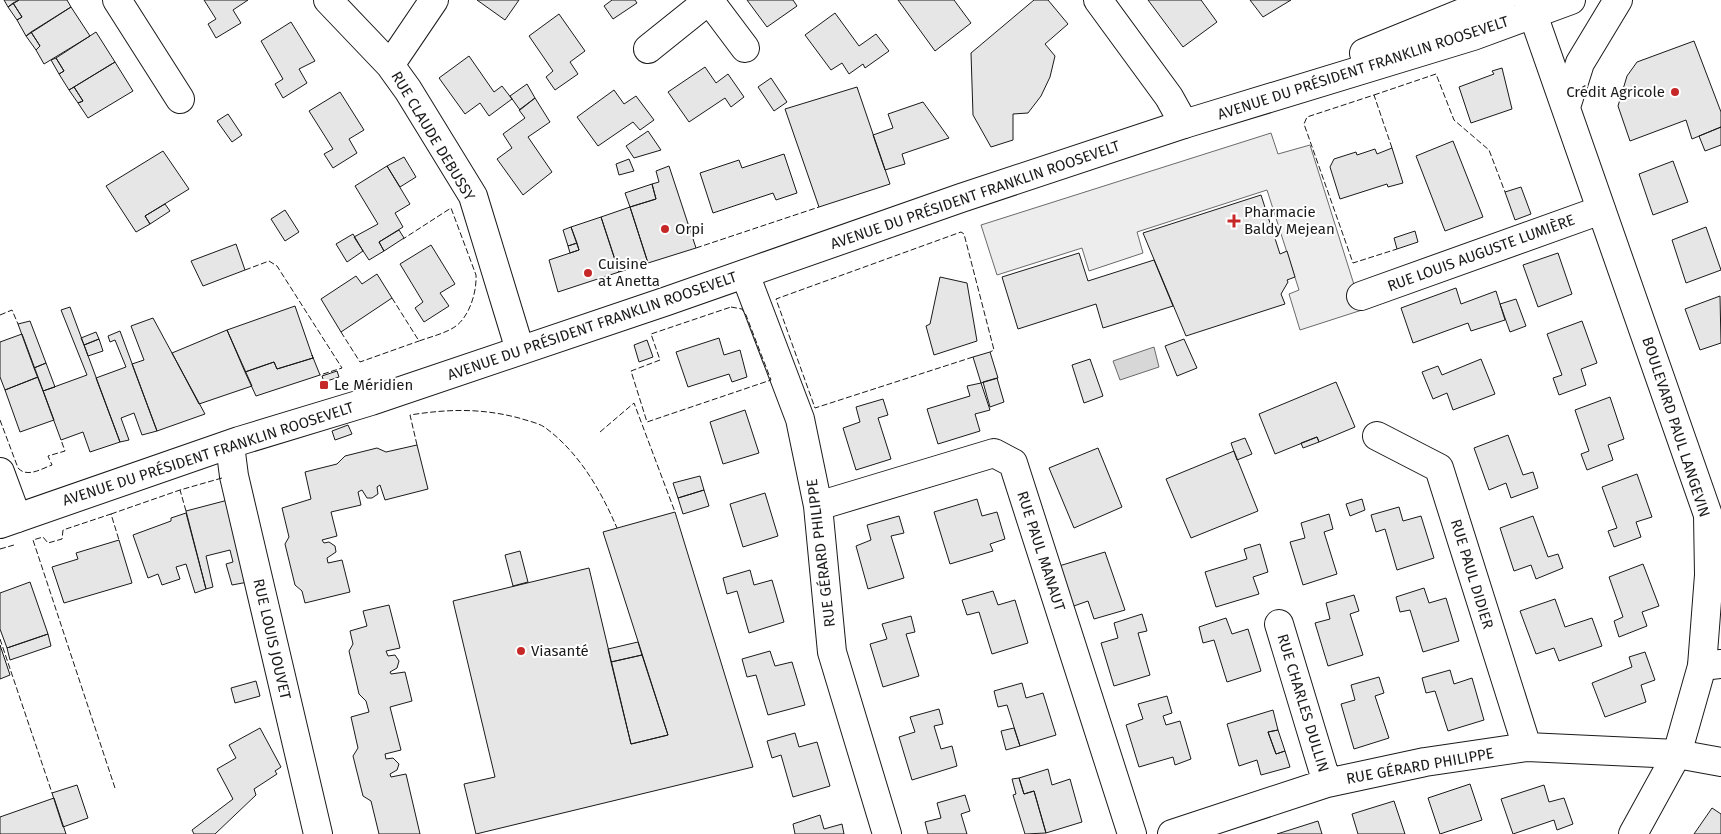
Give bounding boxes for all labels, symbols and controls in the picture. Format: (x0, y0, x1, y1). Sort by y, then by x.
street label: AVENUE DU PRÉSIDENT FRANKLIN ROOSEVELT (1215, 12, 1511, 124)
street label: RUE CLAUDE DEBUSSY (387, 68, 479, 205)
place label: Crédit Agricole (1566, 83, 1665, 101)
marker: Crédit Agricole (1669, 86, 1681, 98)
street label: AVENUE DU PRÉSIDENT FRANKLIN ROOSEVELT (828, 137, 1122, 253)
place label: Pharmacie Baldy Mejean (1244, 203, 1335, 238)
street label: RUE LOUIS AUGUSTE LUMIÈRE (1385, 211, 1577, 295)
marker: Pharmacie Baldy Mejean (1228, 215, 1240, 227)
place label: Orpi (675, 220, 704, 238)
marker: Orpi (659, 223, 671, 235)
place label: Cuisine at Anetta (598, 255, 660, 290)
marker: Cuisine at Anetta (582, 267, 594, 279)
street label: AVENUE DU PRÉSIDENT FRANKLIN ROOSEVELT (445, 268, 739, 384)
street label: BOULEVARD PAUL LANGEVIN (1638, 334, 1714, 520)
place label: Le Méridien (334, 376, 413, 394)
marker: Le Méridien (318, 379, 330, 391)
street label: AVENUE DU PRÉSIDENT FRANKLIN ROOSEVELT (60, 398, 356, 510)
street label: RUE GÉRARD PHILIPPE (803, 478, 839, 628)
street label: RUE PAUL MANAUT (1013, 489, 1069, 614)
street label: RUE PAUL DIDIER (1447, 517, 1497, 631)
street label: RUE LOUIS JOUVET (249, 577, 295, 701)
street label: RUE CHARLES DULLIN (1273, 632, 1333, 774)
place label: Viasanté (531, 642, 589, 660)
marker: Viasanté (515, 645, 527, 657)
street label: RUE GÉRARD PHILIPPE (1345, 744, 1495, 788)

